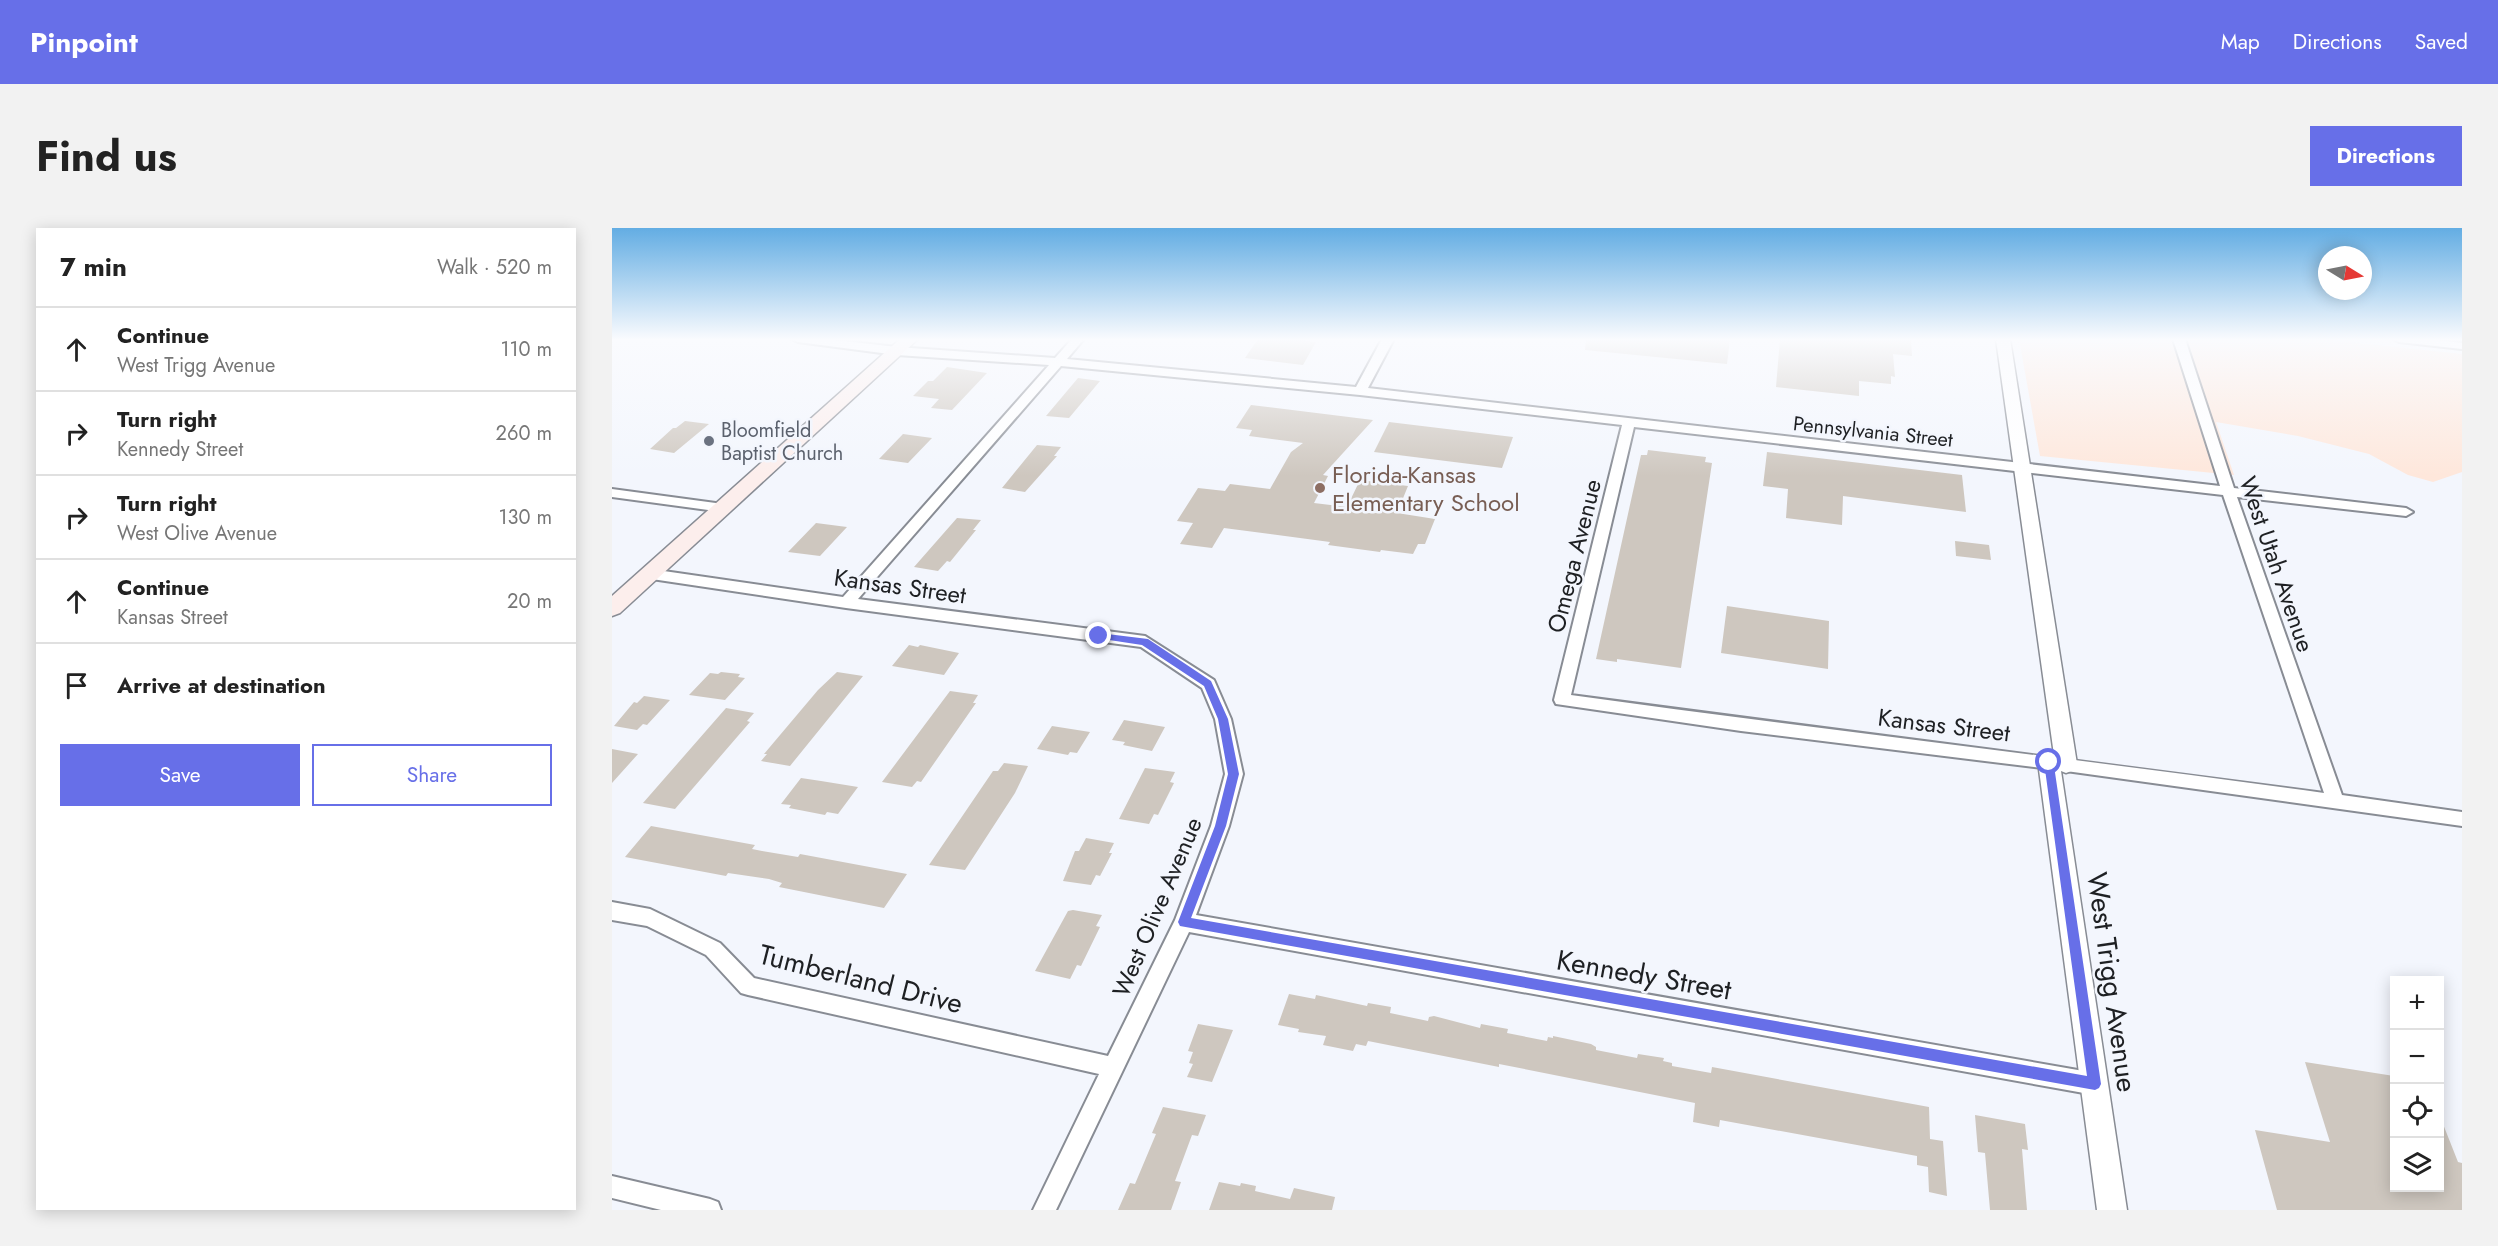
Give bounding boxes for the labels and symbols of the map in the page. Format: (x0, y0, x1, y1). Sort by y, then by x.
north arrow (2318, 246, 2372, 300)
street label: Pennsylvania Street (1792, 409, 1955, 455)
place label: Bloomfield Baptist Church (721, 416, 843, 468)
marker: Bloomfield Baptist Church (702, 434, 716, 448)
place label: Florida-Kansas Elementary School (1332, 457, 1520, 520)
street label: West Utah Avenue (2231, 471, 2323, 657)
street label: Omega Avenue (1538, 475, 1610, 637)
marker: Florida-Kansas Elementary School (1313, 481, 1327, 495)
street label: Kansas Street (832, 559, 969, 613)
route end (1085, 622, 1111, 648)
street label: Kansas Street (1876, 700, 2012, 751)
route start (2035, 748, 2061, 774)
street label: West Olive Avenue (1103, 812, 1211, 1002)
street label: West Trigg Avenue (2076, 869, 2148, 1095)
street label: Tumberland Drive (755, 934, 967, 1024)
street label: Kennedy Street (1553, 939, 1735, 1011)

